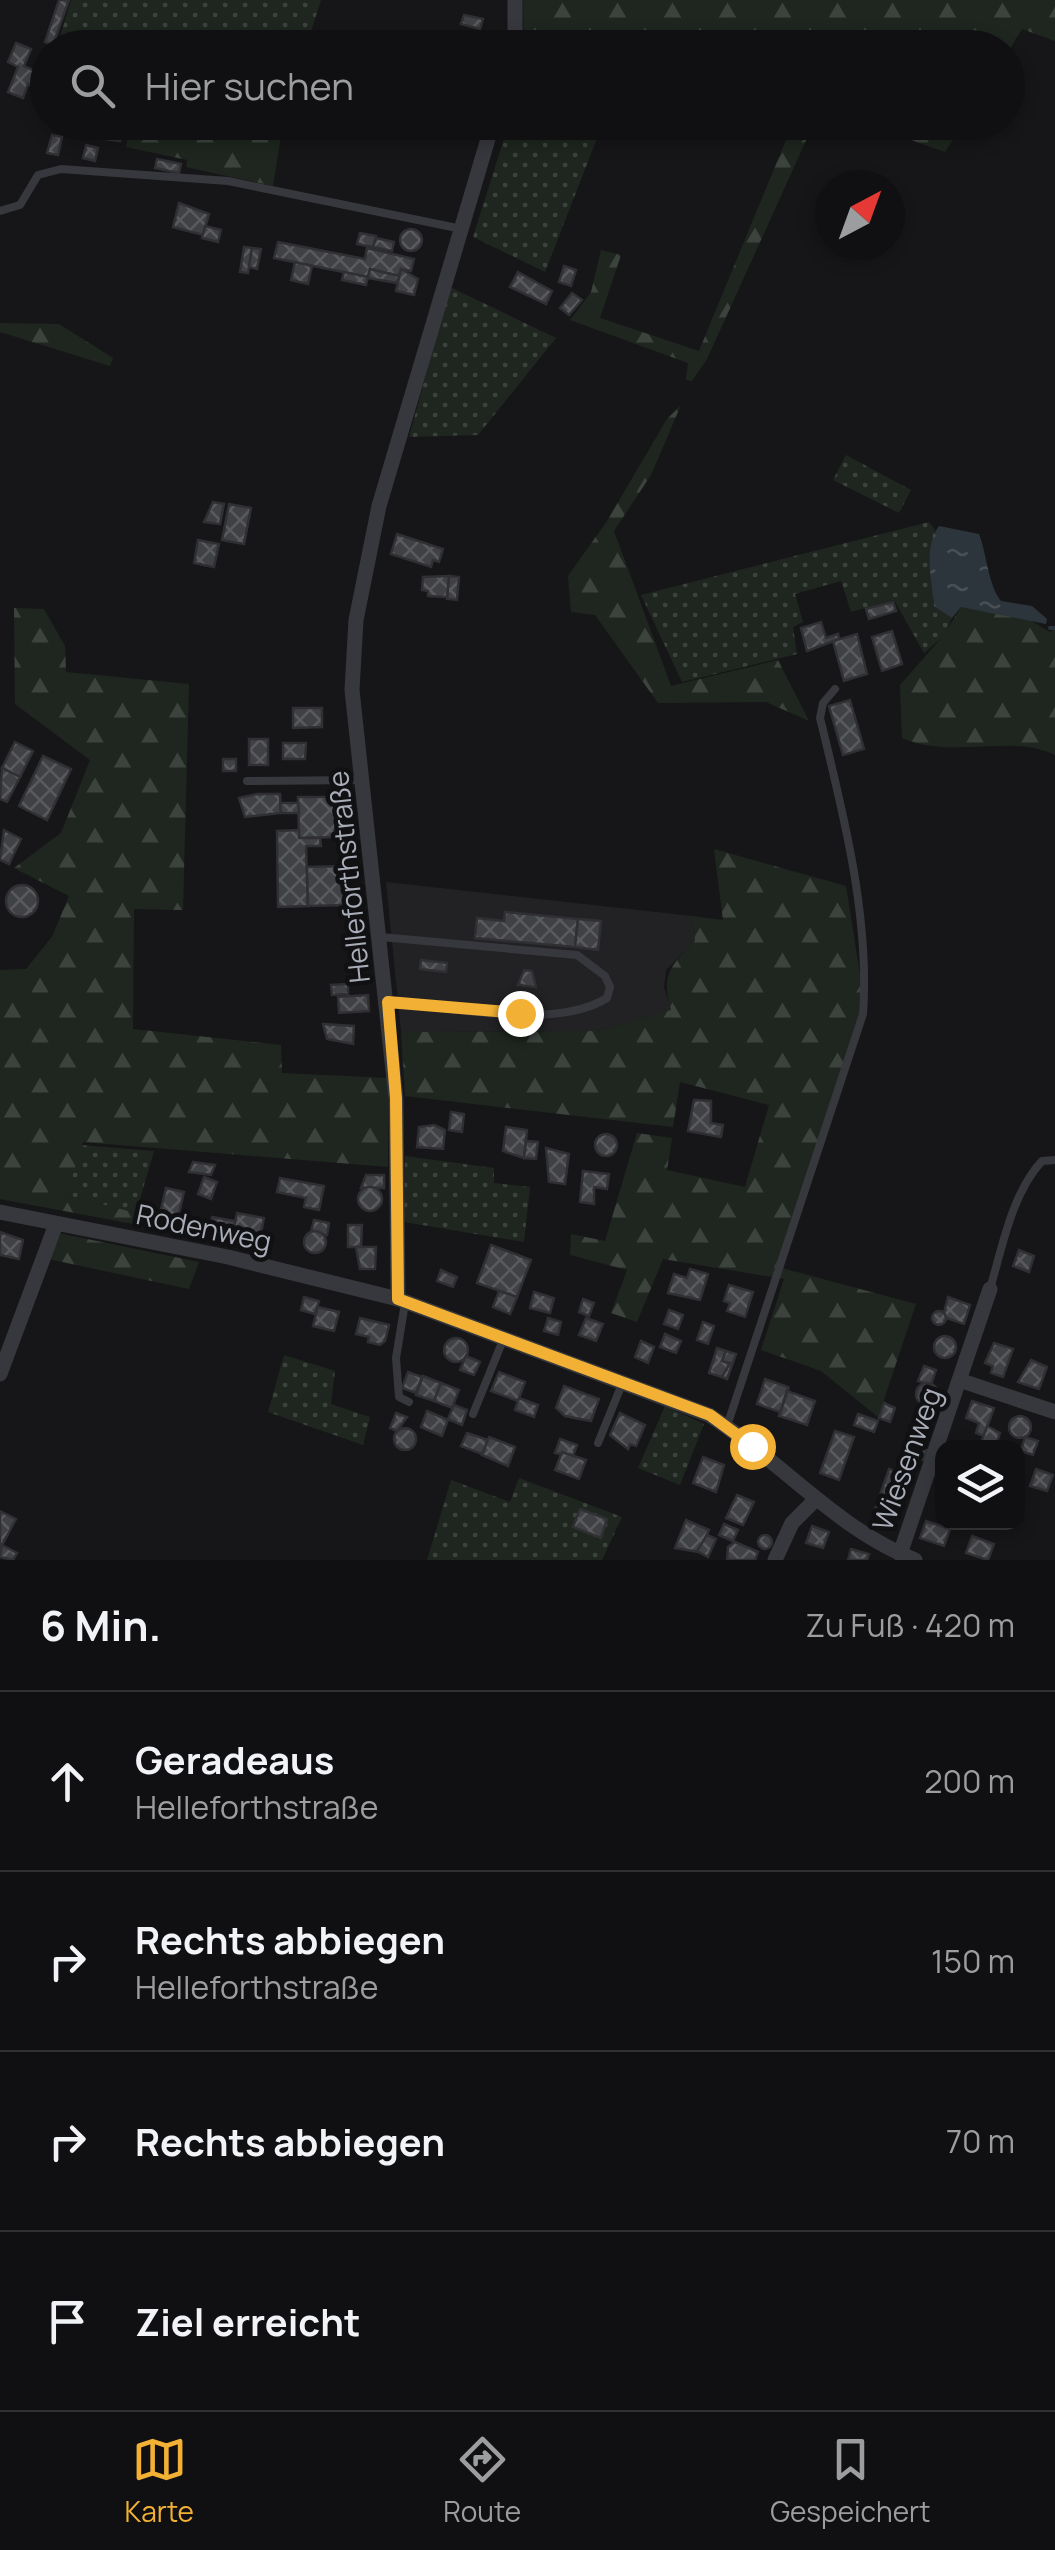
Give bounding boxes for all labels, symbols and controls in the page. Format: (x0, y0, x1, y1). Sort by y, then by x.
search box (30, 30, 1025, 140)
icon: search (65, 58, 120, 113)
text: Hier suchen (145, 59, 354, 111)
north arrow (815, 170, 905, 260)
street label: Helleforthstraße (318, 769, 378, 985)
route end (498, 991, 544, 1037)
street label: Rodenweg (133, 1194, 275, 1260)
street label: Wiesenweg (863, 1382, 950, 1535)
route start (730, 1424, 776, 1470)
map controls (935, 1440, 1025, 1530)
button: layers (935, 1440, 1025, 1530)
text: 6 Min. (40, 1596, 161, 1654)
text: Zu Fuß · 420 m (805, 1603, 1015, 1647)
text: Geradeaus (135, 1733, 334, 1785)
icon: ahead (40, 1754, 95, 1809)
text: 200 m (924, 1759, 1015, 1803)
text: Helleforthstraße (135, 1785, 378, 1829)
text: Rechts abbiegen (135, 1913, 445, 1965)
icon: right (40, 1934, 95, 1989)
text: 150 m (931, 1939, 1015, 1983)
text: Helleforthstraße (135, 1965, 378, 2009)
icon: right (40, 2114, 95, 2169)
text: Rechts abbiegen (135, 2115, 445, 2167)
text: 70 m (946, 2119, 1015, 2163)
icon: arrive (40, 2294, 95, 2349)
text: Ziel erreicht (135, 2295, 360, 2347)
tab: Karte (125, 2432, 194, 2530)
tab: Route (443, 2432, 521, 2530)
tab: Gespeichert (770, 2432, 930, 2530)

